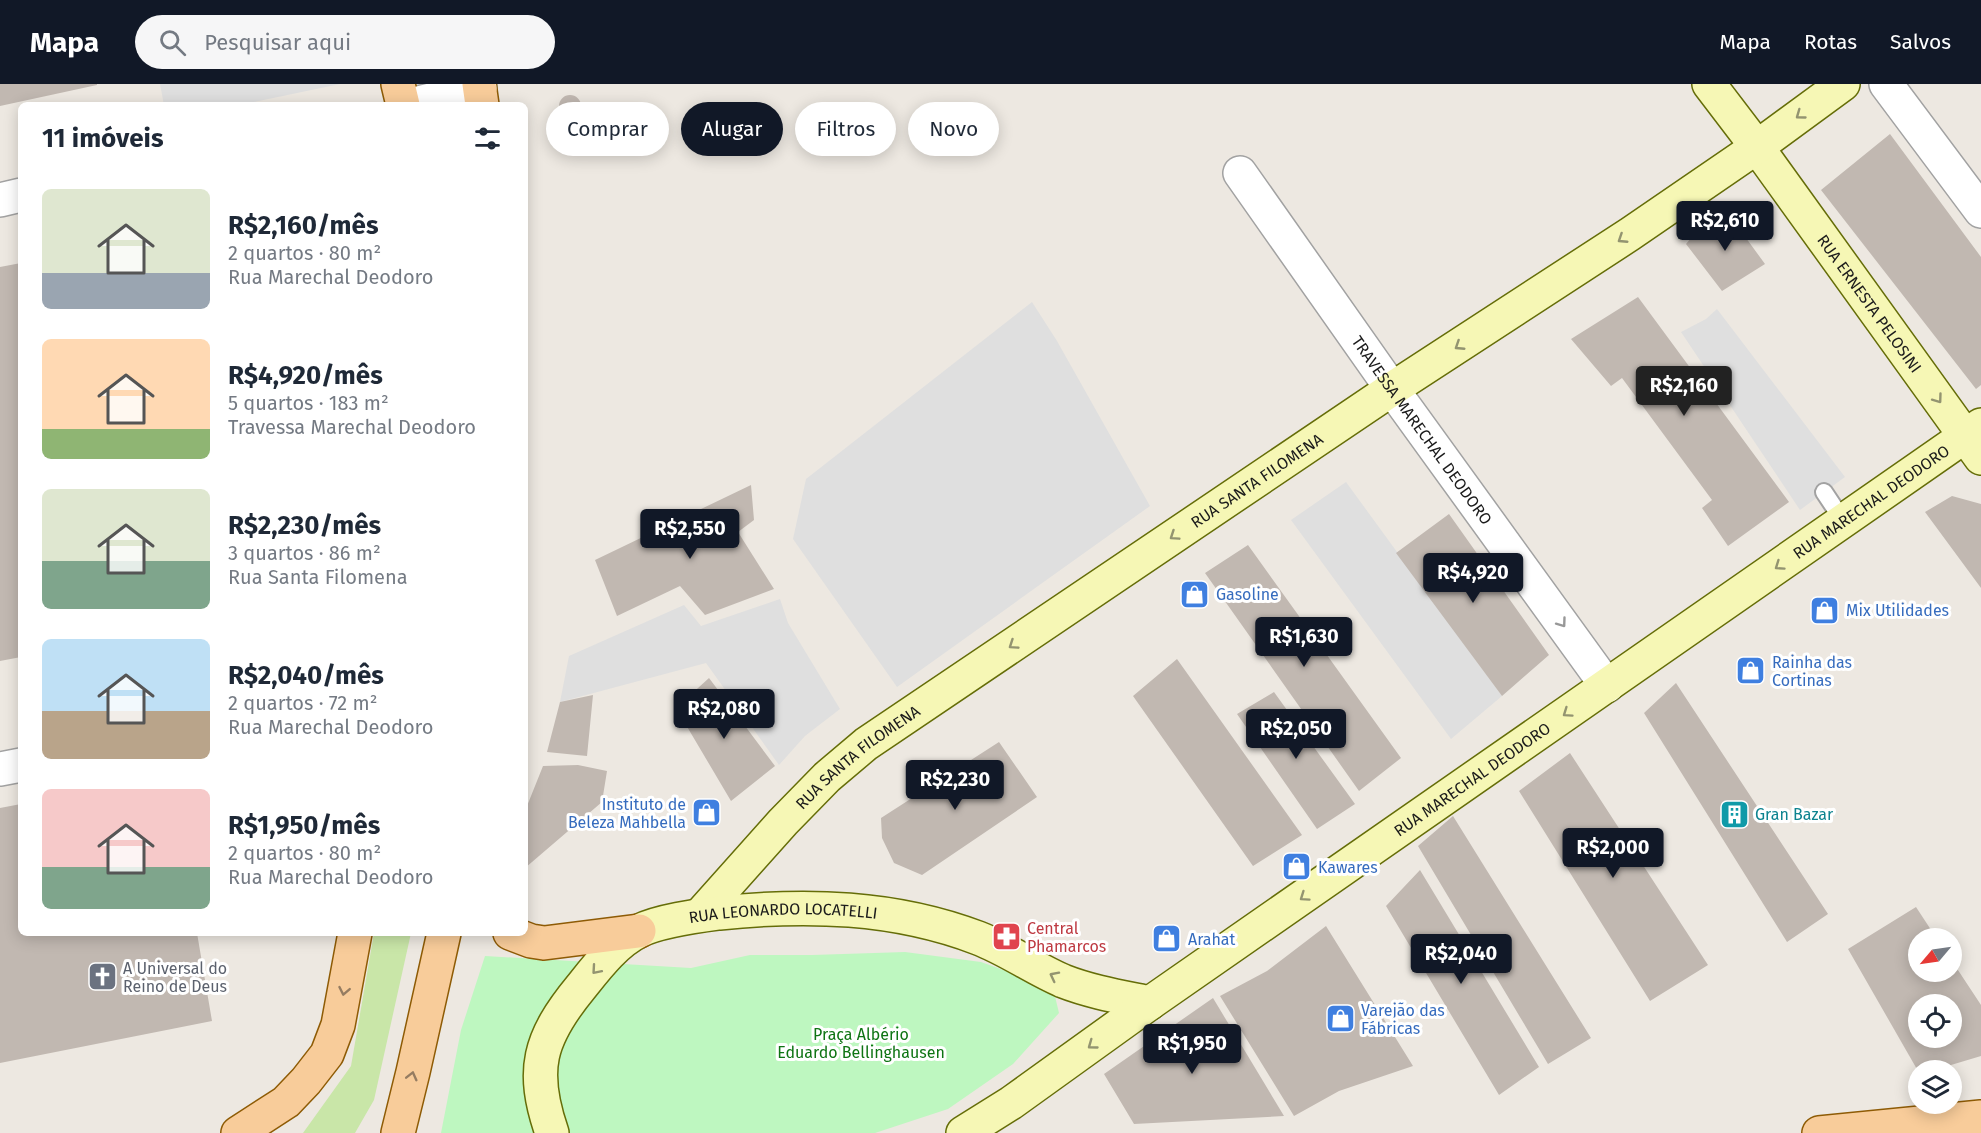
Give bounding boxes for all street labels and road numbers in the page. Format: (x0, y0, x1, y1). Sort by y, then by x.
street label: RUA ERNESTA PELOSINI (1814, 231, 1926, 376)
street label: TRAVESSA MARECHAL DEODORO (1348, 332, 1496, 528)
street label: RUA SANTA FILOMENA (1187, 429, 1327, 532)
street label: RUA MARECHAL DEODORO (1789, 441, 1953, 563)
street label: RUA SANTA FILOMENA (791, 701, 924, 813)
street label: RUA MARECHAL DEODORO (1390, 718, 1554, 840)
street label: RUA LEONARDO LOCATELLI (687, 899, 879, 927)

